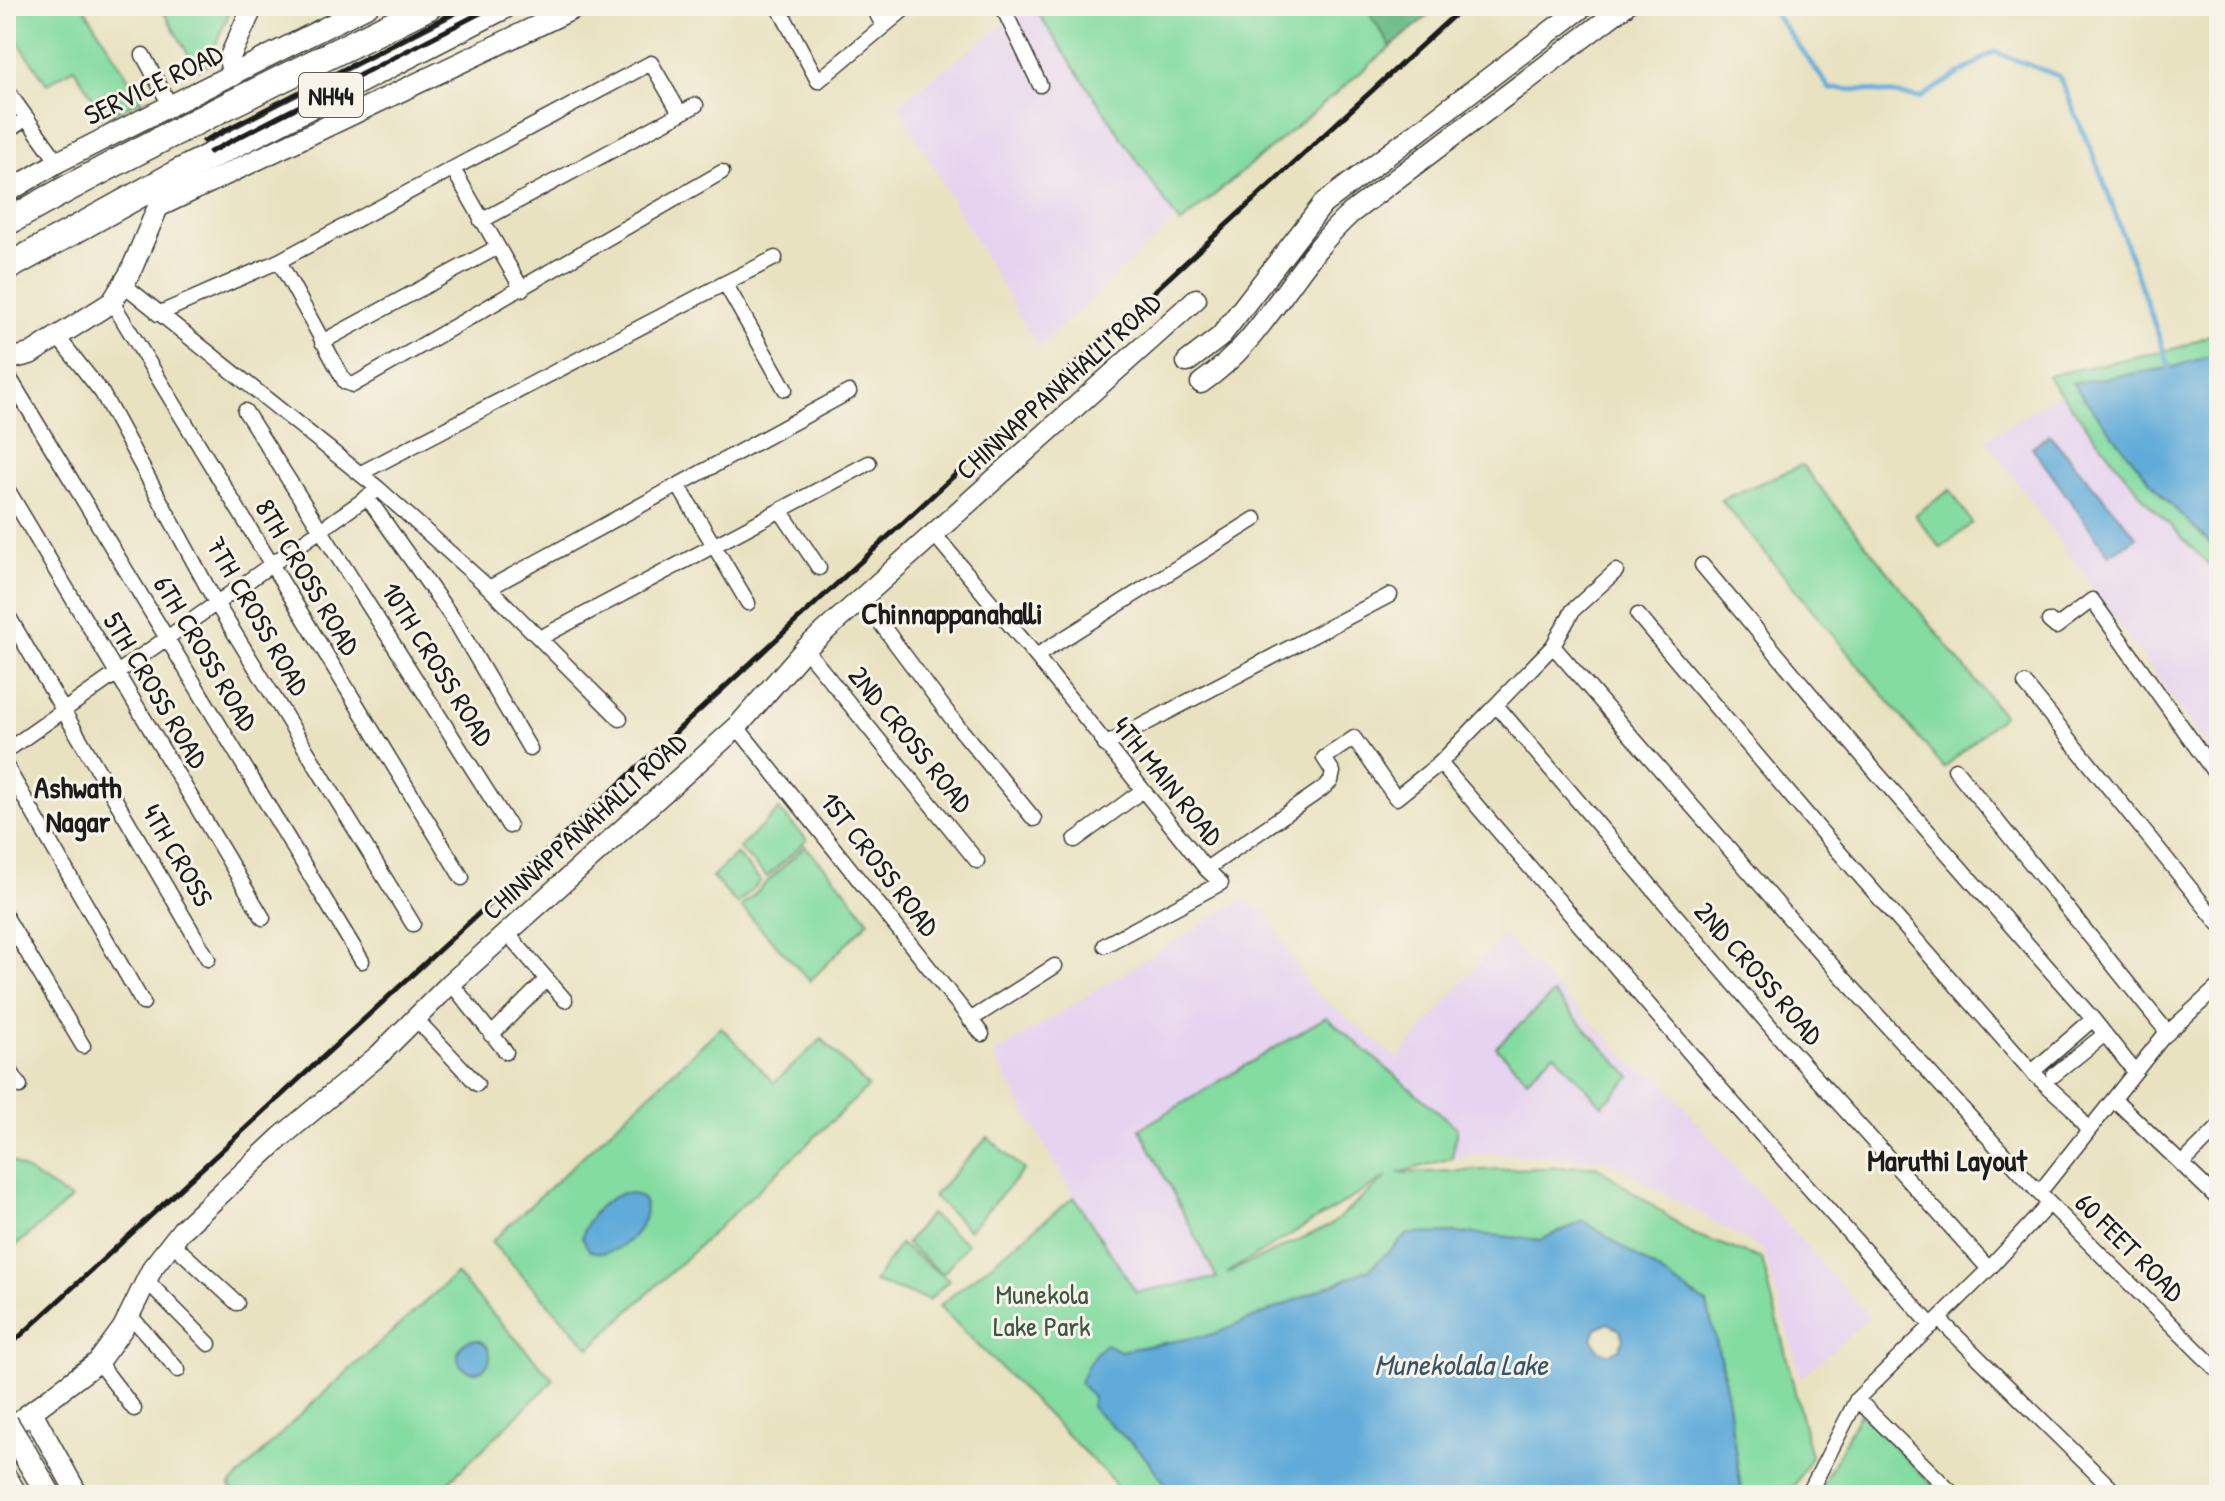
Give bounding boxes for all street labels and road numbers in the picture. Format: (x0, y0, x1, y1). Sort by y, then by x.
street label: SERVICE ROAD (77, 34, 229, 134)
road number: NH44 (299, 73, 363, 117)
street label: CHINNAPPANAHALLI ROAD (947, 283, 1169, 488)
street label: 8TH CROSS ROAD (246, 492, 370, 663)
street label: 7TH CROSS ROAD (197, 530, 319, 703)
street label: 6TH CROSS ROAD (145, 568, 268, 738)
street label: 10TH CROSS ROAD (373, 575, 504, 754)
street label: 5TH CROSS ROAD (95, 605, 218, 776)
street label: 2ND CROSS ROAD (840, 658, 982, 821)
street label: 4TH MAIN ROAD (1104, 708, 1232, 854)
street label: CHINNAPPANAHALLI ROAD (473, 723, 695, 928)
street label: 1ST CROSS ROAD (812, 784, 949, 945)
street label: 4TH CROSS (133, 797, 223, 913)
street label: 2ND CROSS ROAD (1686, 893, 1832, 1053)
street label: 60 FEET ROAD (2067, 1184, 2193, 1310)

